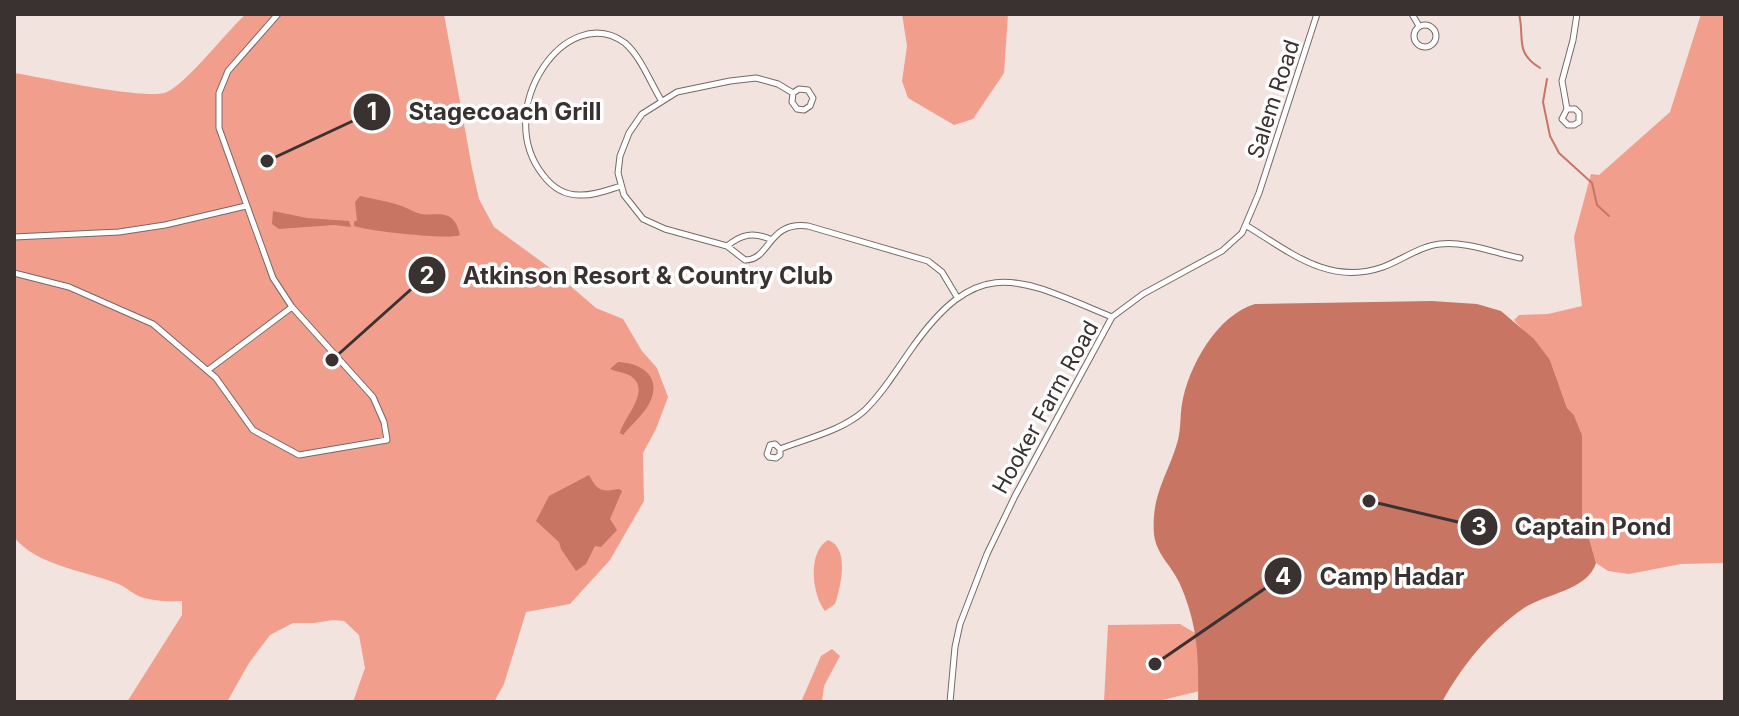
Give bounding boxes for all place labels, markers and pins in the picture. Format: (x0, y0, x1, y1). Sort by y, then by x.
callout: Stagecoach Grill (352, 88, 618, 136)
callout: Atkinson Resort & Country Club (407, 251, 849, 299)
callout: Captain Pond (1459, 503, 1688, 551)
callout: Camp Hadar (1263, 552, 1481, 600)

